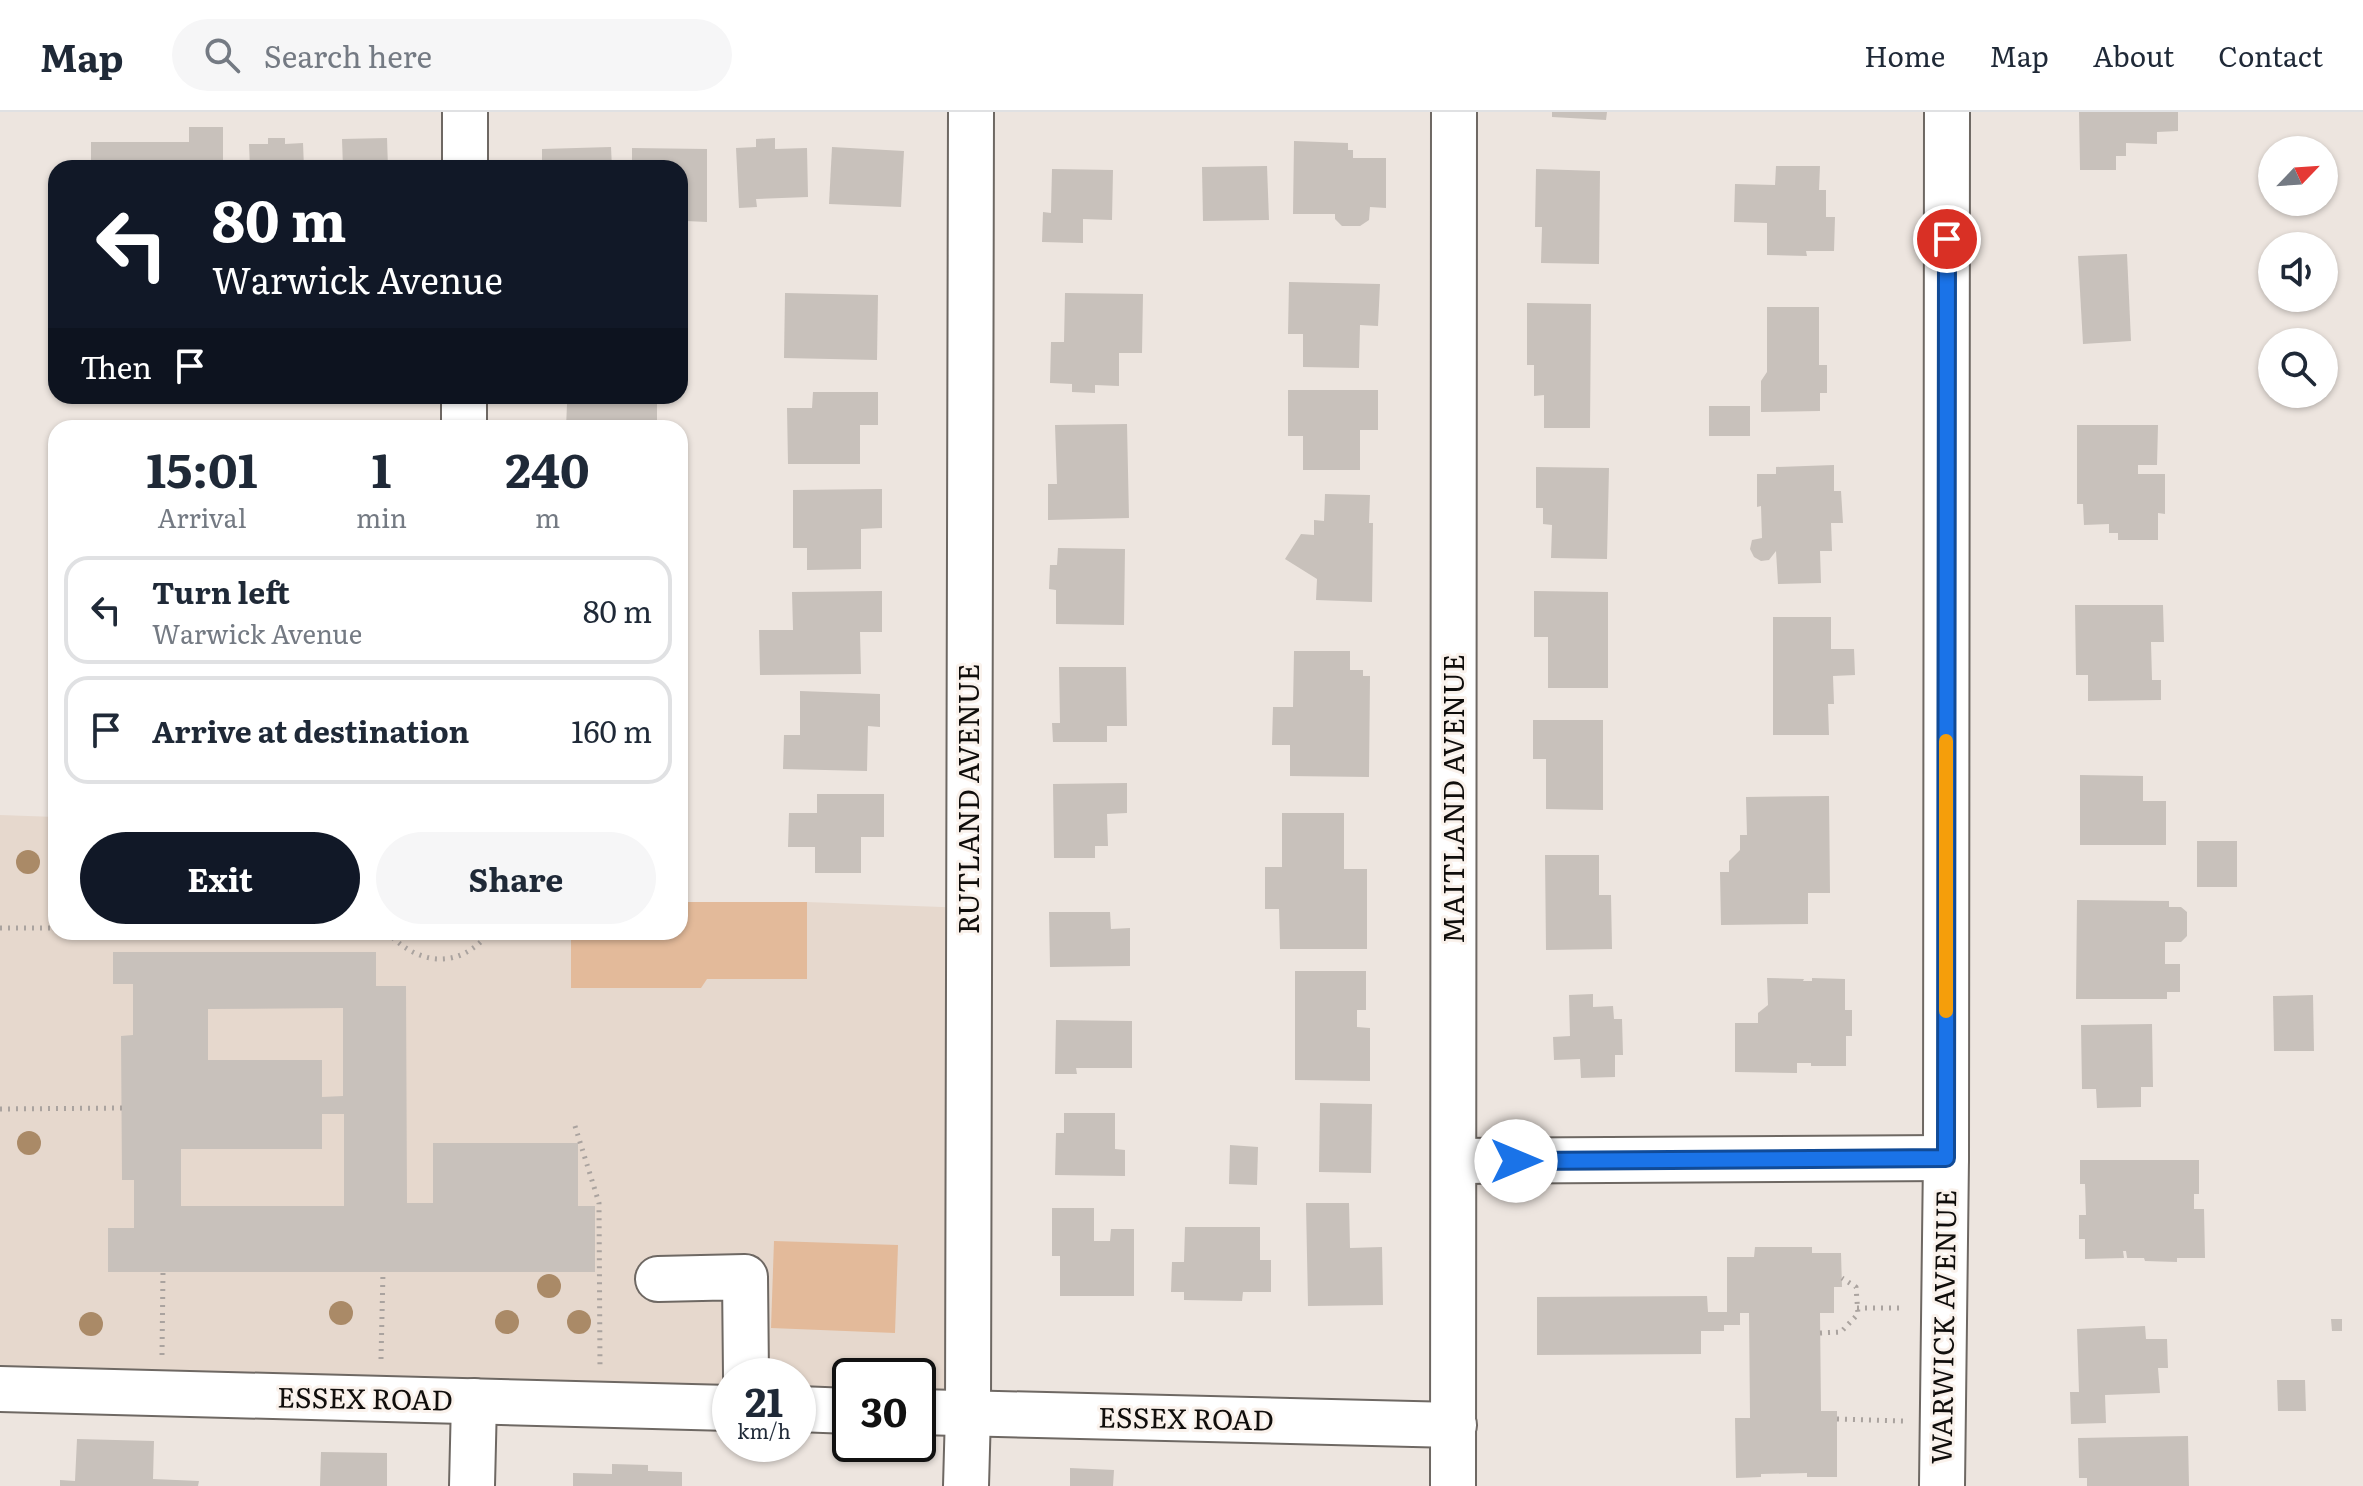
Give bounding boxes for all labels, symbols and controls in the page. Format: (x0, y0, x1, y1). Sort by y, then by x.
search box (172, 19, 732, 91)
text: Map (40, 27, 124, 84)
icon: search (200, 33, 244, 77)
text: Search here (264, 33, 432, 77)
text: Home (1864, 34, 1945, 76)
text: Map (1989, 34, 2049, 76)
text: About (2093, 34, 2174, 76)
text: Contact (2218, 34, 2323, 76)
north arrow (2258, 136, 2338, 216)
map controls (2258, 136, 2338, 408)
text: 80 m (212, 176, 347, 259)
icon: left (80, 192, 184, 296)
pin (1913, 205, 1981, 273)
icon: arrive (1925, 217, 1969, 261)
button: sound (2258, 232, 2338, 312)
text: Warwick Avenue (212, 252, 503, 305)
button: search (2258, 328, 2338, 408)
text: Then (80, 344, 152, 388)
icon: arrive (168, 344, 212, 388)
text: 15:01 (146, 432, 258, 503)
text: 1 (372, 432, 391, 503)
text: 240 (505, 432, 590, 503)
text: Arrival (158, 497, 246, 536)
text: min (356, 497, 407, 536)
text: m (535, 497, 560, 536)
text: Turn left (152, 569, 290, 613)
icon: left (84, 588, 128, 632)
text: 80 m (583, 588, 652, 632)
text: Warwick Avenue (152, 613, 362, 652)
street label: MAITLAND AVENUE (1431, 654, 1473, 944)
street label: RUTLAND AVENUE (946, 664, 988, 934)
icon: arrive (84, 708, 128, 752)
text: Arrive at destination (152, 708, 469, 752)
text: 160 m (571, 708, 652, 752)
button: Exit (80, 832, 360, 924)
button: Share (376, 832, 656, 924)
position arrow (1474, 1119, 1558, 1203)
street label: WARWICK AVENUE (1919, 1189, 1965, 1465)
speed limit sign: 30 (832, 1358, 936, 1462)
text: 21 (745, 1370, 783, 1429)
street label: ESSEX ROAD (277, 1374, 453, 1420)
street label: ESSEX ROAD (1098, 1394, 1274, 1440)
text: km/h (737, 1415, 791, 1445)

